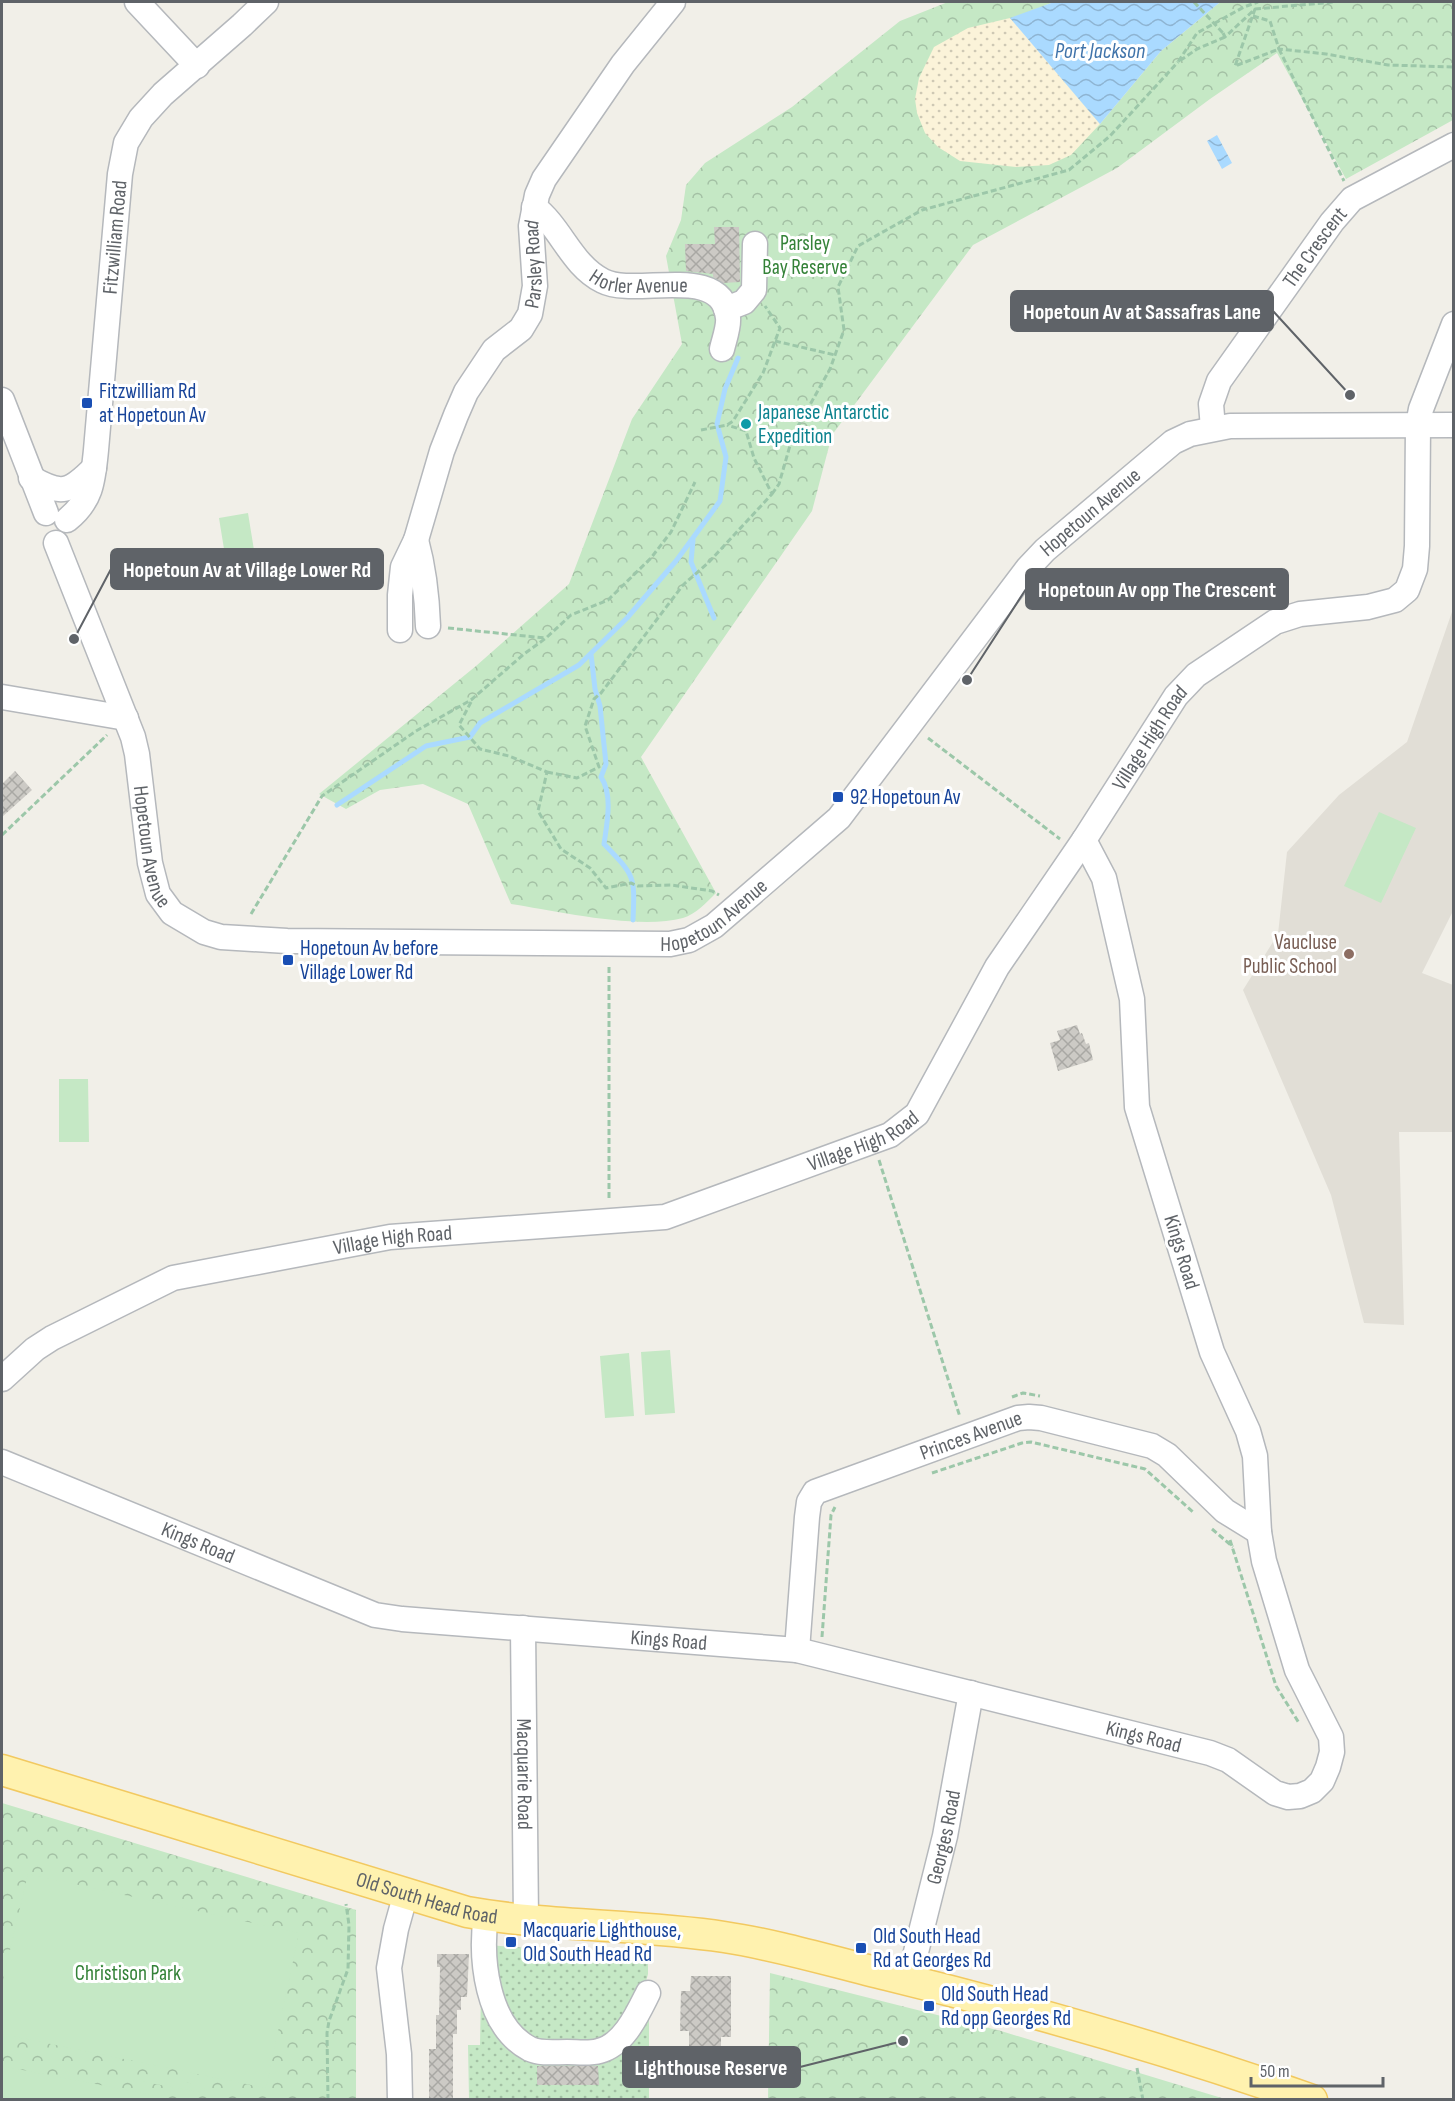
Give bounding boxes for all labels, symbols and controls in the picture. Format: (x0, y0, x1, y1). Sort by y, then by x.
water label: Port Jackson (1055, 38, 1145, 65)
street label: Fitzwilliam Road (98, 179, 132, 295)
street label: The Crescent (1278, 202, 1352, 292)
street label: Parsley Road (519, 218, 548, 310)
park label: Parsley Bay Reserve (762, 231, 848, 280)
street label: Horler Avenue (584, 264, 688, 299)
callout: Hopetoun Av at Sassafras Lane (1011, 291, 1273, 331)
text: Hopetoun Av at Sassafras Lane (1023, 299, 1261, 326)
place label: Fitzwilliam Rd at Hopetoun Av (99, 379, 206, 428)
marker: Fitzwilliam Rd at Hopetoun Av (80, 396, 94, 410)
place label: Japanese Antarctic Expedition (757, 400, 889, 449)
marker: Japanese Antarctic Expedition (739, 417, 753, 431)
street label: Hopetoun Avenue (1035, 463, 1146, 562)
callout: Hopetoun Av at Village Lower Rd (111, 549, 383, 589)
text: Hopetoun Av at Village Lower Rd (123, 557, 371, 584)
callout: Hopetoun Av opp The Crescent (1026, 569, 1288, 609)
text: Hopetoun Av opp The Crescent (1038, 577, 1276, 604)
street label: Village High Road (1107, 680, 1193, 795)
street label: Hopetoun Avenue (128, 784, 176, 913)
place label: 92 Hopetoun Av (850, 785, 961, 810)
marker: 92 Hopetoun Av (831, 790, 845, 804)
street label: Hopetoun Avenue (660, 874, 773, 957)
place label: Vaucluse Public School (1243, 930, 1337, 979)
place label: Hopetoun Av before Village Lower Rd (300, 936, 438, 985)
marker: Vaucluse Public School (1342, 947, 1356, 961)
marker: Hopetoun Av before Village Lower Rd (281, 953, 295, 967)
street label: Village High Road (804, 1105, 924, 1177)
street label: Kings Road (1158, 1212, 1205, 1292)
street label: Village High Road (331, 1221, 453, 1260)
street label: Princes Avenue (916, 1406, 1025, 1466)
street label: Kings Road (158, 1517, 238, 1569)
street label: Kings Road (629, 1625, 708, 1656)
street label: Kings Road (1103, 1716, 1184, 1758)
street label: Macquarie Road (511, 1718, 537, 1830)
street label: Georges Road (921, 1788, 966, 1887)
street label: Old South Head Road (353, 1867, 499, 1930)
place label: Macquarie Lighthouse, Old South Head Rd (523, 1918, 681, 1967)
place label: Old South Head Rd at Georges Rd (873, 1924, 991, 1973)
marker: Macquarie Lighthouse, Old South Head Rd (504, 1935, 518, 1949)
marker: Old South Head Rd at Georges Rd (854, 1941, 868, 1955)
park label: Christison Park (75, 1961, 181, 1986)
place label: Old South Head Rd opp Georges Rd (941, 1982, 1071, 2031)
marker: Old South Head Rd opp Georges Rd (922, 1999, 936, 2013)
callout: Lighthouse Reserve (623, 2047, 800, 2087)
scale bar (1251, 2050, 1383, 2088)
text: Lighthouse Reserve (634, 2055, 788, 2082)
text: 50 m (1260, 2061, 1290, 2082)

